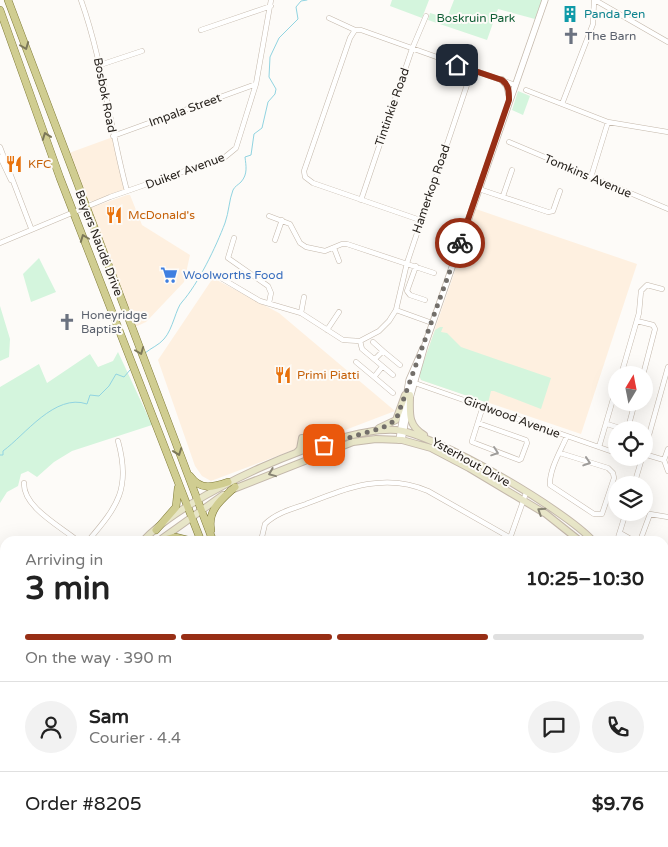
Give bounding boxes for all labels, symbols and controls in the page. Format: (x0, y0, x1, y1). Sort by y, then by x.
building icon: Panda Pen (560, 4, 580, 24)
place label: Panda Pen (584, 7, 645, 21)
park label: Boskruin Park (437, 11, 516, 25)
church icon: The Barn (561, 26, 581, 46)
place label: The Barn (585, 29, 636, 43)
one-way arrow (19, 41, 29, 49)
pin (436, 44, 478, 86)
icon: home (443, 51, 471, 79)
street label: Bosbok Road (91, 56, 119, 134)
street label: Tintinkie Road (372, 66, 412, 148)
street label: Impala Street (147, 90, 223, 130)
one-way arrow (42, 133, 52, 141)
street label: Hamerkop Road (409, 143, 453, 235)
street label: Duiker Avenue (144, 150, 227, 192)
street label: Tomkins Avenue (542, 151, 634, 201)
restaurant icon: KFC (4, 154, 24, 174)
place label: KFC (28, 157, 51, 171)
street label: Beyers Naudé Drive (72, 188, 126, 298)
restaurant icon: McDonald's (104, 205, 124, 225)
place label: McDonald's (128, 208, 195, 222)
courier (435, 218, 485, 268)
icon: bike (446, 229, 474, 257)
one-way arrow (80, 234, 90, 243)
supermarket icon: Woolworths Food (159, 265, 179, 285)
place label: Woolworths Food (183, 268, 283, 282)
place label: Honeyridge Baptist (81, 308, 147, 336)
church icon: Honeyridge Baptist (57, 312, 77, 332)
one-way arrow (134, 346, 144, 354)
restaurant icon: Primi Piatti (273, 365, 293, 385)
north arrow (608, 366, 652, 411)
map controls (608, 366, 653, 521)
place label: Primi Piatti (297, 368, 359, 382)
street label: Girdwood Avenue (462, 393, 562, 441)
button: locate (608, 421, 653, 466)
pin (303, 424, 345, 466)
icon: bag (310, 431, 338, 459)
street label: Ysterhout Drive (429, 435, 513, 489)
one-way arrow (490, 446, 498, 456)
one-way arrow (172, 447, 182, 456)
one-way arrow (582, 456, 591, 466)
one-way arrow (269, 467, 277, 477)
button: layers (608, 476, 653, 521)
one-way arrow (538, 508, 547, 518)
text: Arriving in (25, 550, 103, 570)
text: 10:25–10:30 (526, 568, 644, 590)
text: 3 min (25, 570, 110, 608)
text: On the way · 390 m (25, 648, 172, 668)
button: person (25, 701, 77, 753)
button: chat (528, 701, 580, 753)
button: phone (592, 701, 644, 753)
text: Sam (89, 706, 129, 728)
text: Courier · 4.4 (89, 728, 181, 748)
text: Order #8205 (25, 793, 142, 815)
text: $9.76 (592, 793, 644, 815)

